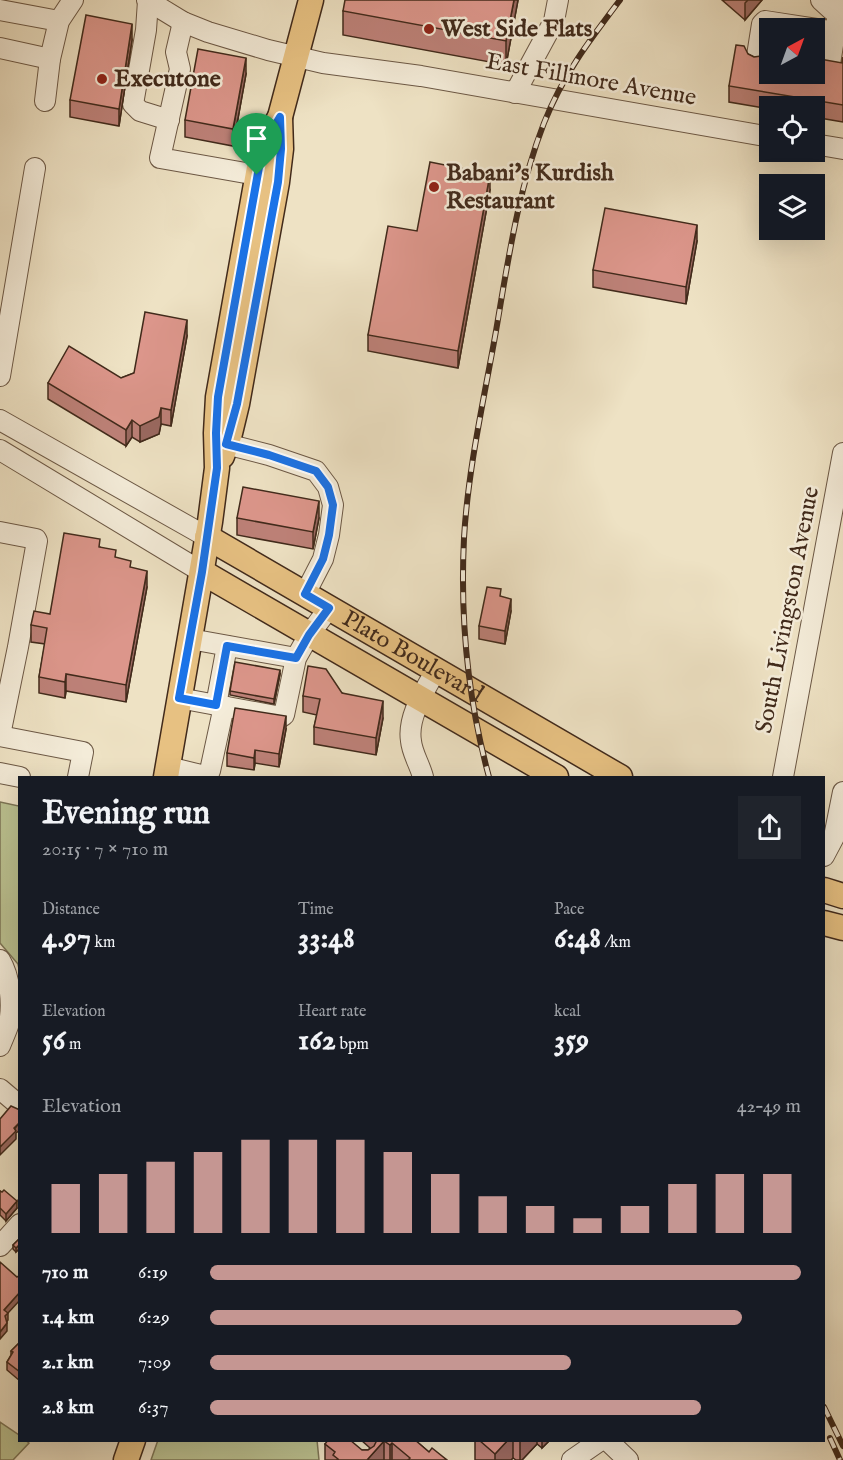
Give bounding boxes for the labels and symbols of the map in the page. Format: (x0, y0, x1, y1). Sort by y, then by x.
place label: West Side Flats (440, 14, 593, 45)
north arrow (759, 18, 825, 84)
marker: West Side Flats (422, 22, 436, 36)
street label: East Fillmore Avenue (483, 46, 699, 114)
place label: Executone (114, 64, 221, 95)
marker: Executone (95, 72, 109, 86)
pin (231, 113, 282, 175)
place label: Babani's Kurdish Restaurant (446, 158, 614, 217)
marker: Babani's Kurdish Restaurant (427, 180, 441, 194)
street label: South Livingston Avenue (749, 484, 827, 736)
street label: Plato Boulevard (336, 603, 489, 710)

